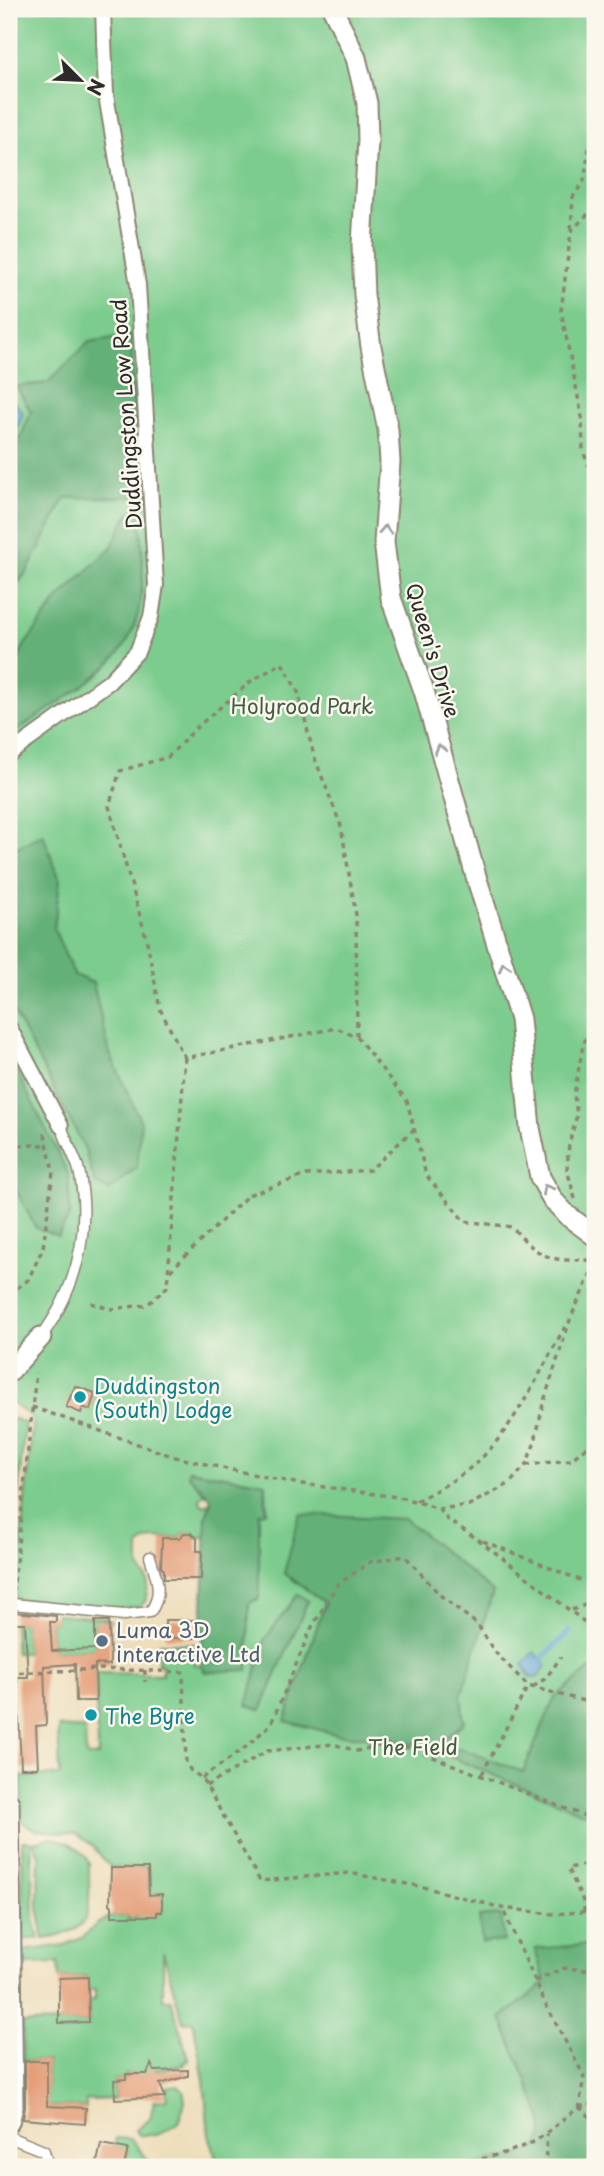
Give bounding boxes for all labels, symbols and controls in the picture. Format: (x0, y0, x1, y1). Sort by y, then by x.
north arrow (46, 46, 116, 116)
text: N (81, 75, 112, 100)
street label: Duddingston Low Road (101, 298, 149, 530)
one-way arrow (377, 524, 392, 535)
street label: Queen's Drive (398, 579, 470, 721)
park label: Holyrood Park (230, 689, 374, 721)
one-way arrow (434, 743, 449, 755)
one-way arrow (498, 962, 513, 974)
one-way arrow (542, 1183, 555, 1196)
place label: Duddingston (South) Lodge (94, 1369, 232, 1425)
marker: Duddingston (South) Lodge (72, 1389, 88, 1405)
place label: Luma 3D interactive Ltd (116, 1613, 261, 1669)
marker: Luma 3D interactive Ltd (94, 1633, 110, 1649)
place label: The Byre (105, 1699, 195, 1731)
marker: The Byre (83, 1707, 99, 1723)
park label: The Field (368, 1730, 458, 1762)

